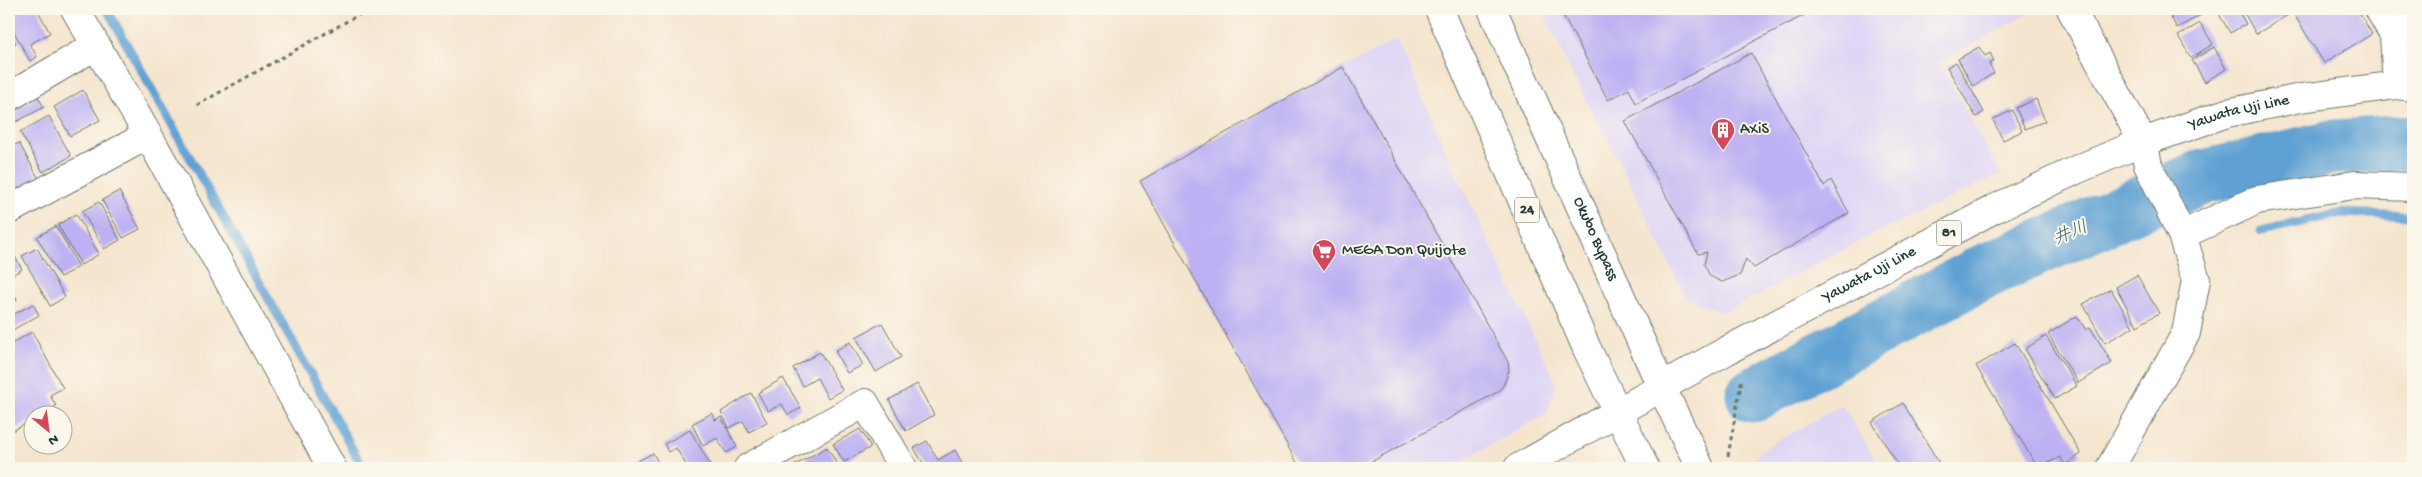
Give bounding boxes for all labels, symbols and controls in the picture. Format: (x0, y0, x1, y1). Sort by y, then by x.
street label: Yawata Uji Line (2184, 91, 2292, 136)
building icon: AXiS (1710, 117, 1736, 151)
place label: AXiS (1740, 121, 1769, 140)
street label: Okubo Bypass (1568, 194, 1623, 285)
road number: 24 (1514, 198, 1540, 222)
water label: 井川 (2050, 216, 2092, 251)
road number: 81 (1936, 220, 1962, 246)
supermarket icon: MEGA Don Quijote (1311, 238, 1337, 272)
place label: MEGA Don Quijote (1342, 242, 1467, 261)
street label: Yawata Uji Line (1818, 242, 1920, 308)
north arrow (22, 404, 72, 454)
text: N (45, 430, 61, 449)

